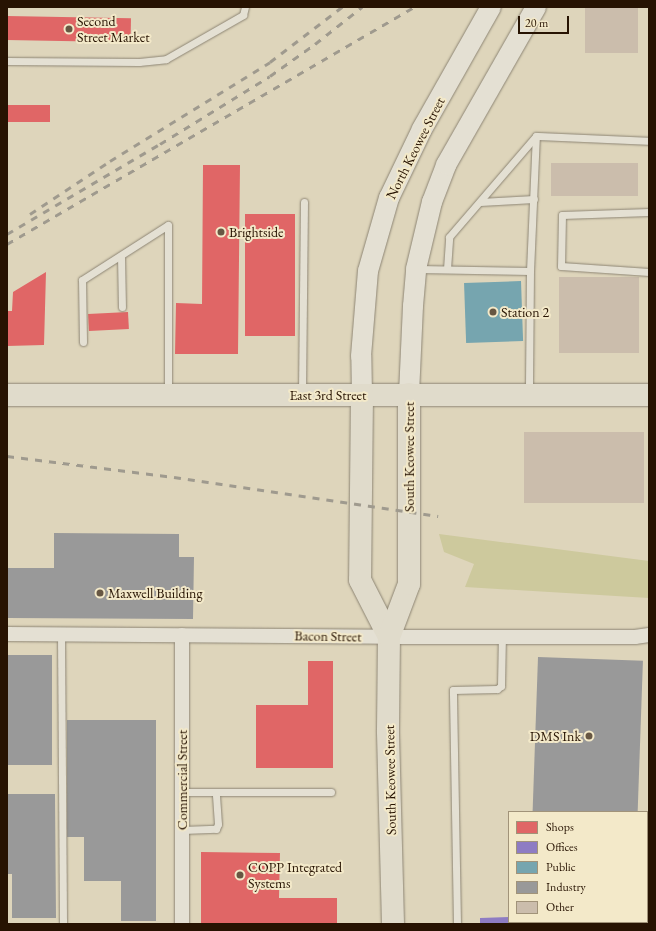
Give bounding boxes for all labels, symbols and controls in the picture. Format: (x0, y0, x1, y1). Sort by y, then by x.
scale bar (520, 8, 571, 34)
place label: Second Street Market (77, 13, 150, 46)
text: 20 m (525, 15, 548, 31)
marker: Second Street Market (64, 24, 74, 34)
street label: North Keowee Street (382, 94, 448, 202)
place label: Brightside (229, 224, 284, 240)
marker: Brightside (216, 227, 226, 237)
place label: Station 2 (501, 304, 549, 320)
marker: Station 2 (488, 307, 498, 317)
street label: East 3rd Street (290, 387, 366, 403)
street label: South Keowee Street (401, 402, 417, 512)
place label: Maxwell Building (108, 585, 203, 601)
marker: Maxwell Building (95, 588, 105, 598)
street label: Bacon Street (294, 627, 362, 645)
street label: South Keowee Street (381, 725, 399, 835)
place label: DMS Ink (530, 728, 581, 744)
street label: Commercial Street (174, 730, 190, 830)
marker: DMS Ink (584, 731, 594, 741)
legend (508, 811, 648, 923)
text: Shops (546, 819, 574, 835)
text: Offices (546, 839, 578, 855)
place label: COPP Integrated Systems (248, 859, 342, 892)
text: Public (546, 859, 576, 875)
marker: COPP Integrated Systems (235, 870, 245, 880)
text: Industry (546, 879, 586, 895)
text: Other (546, 899, 574, 915)

